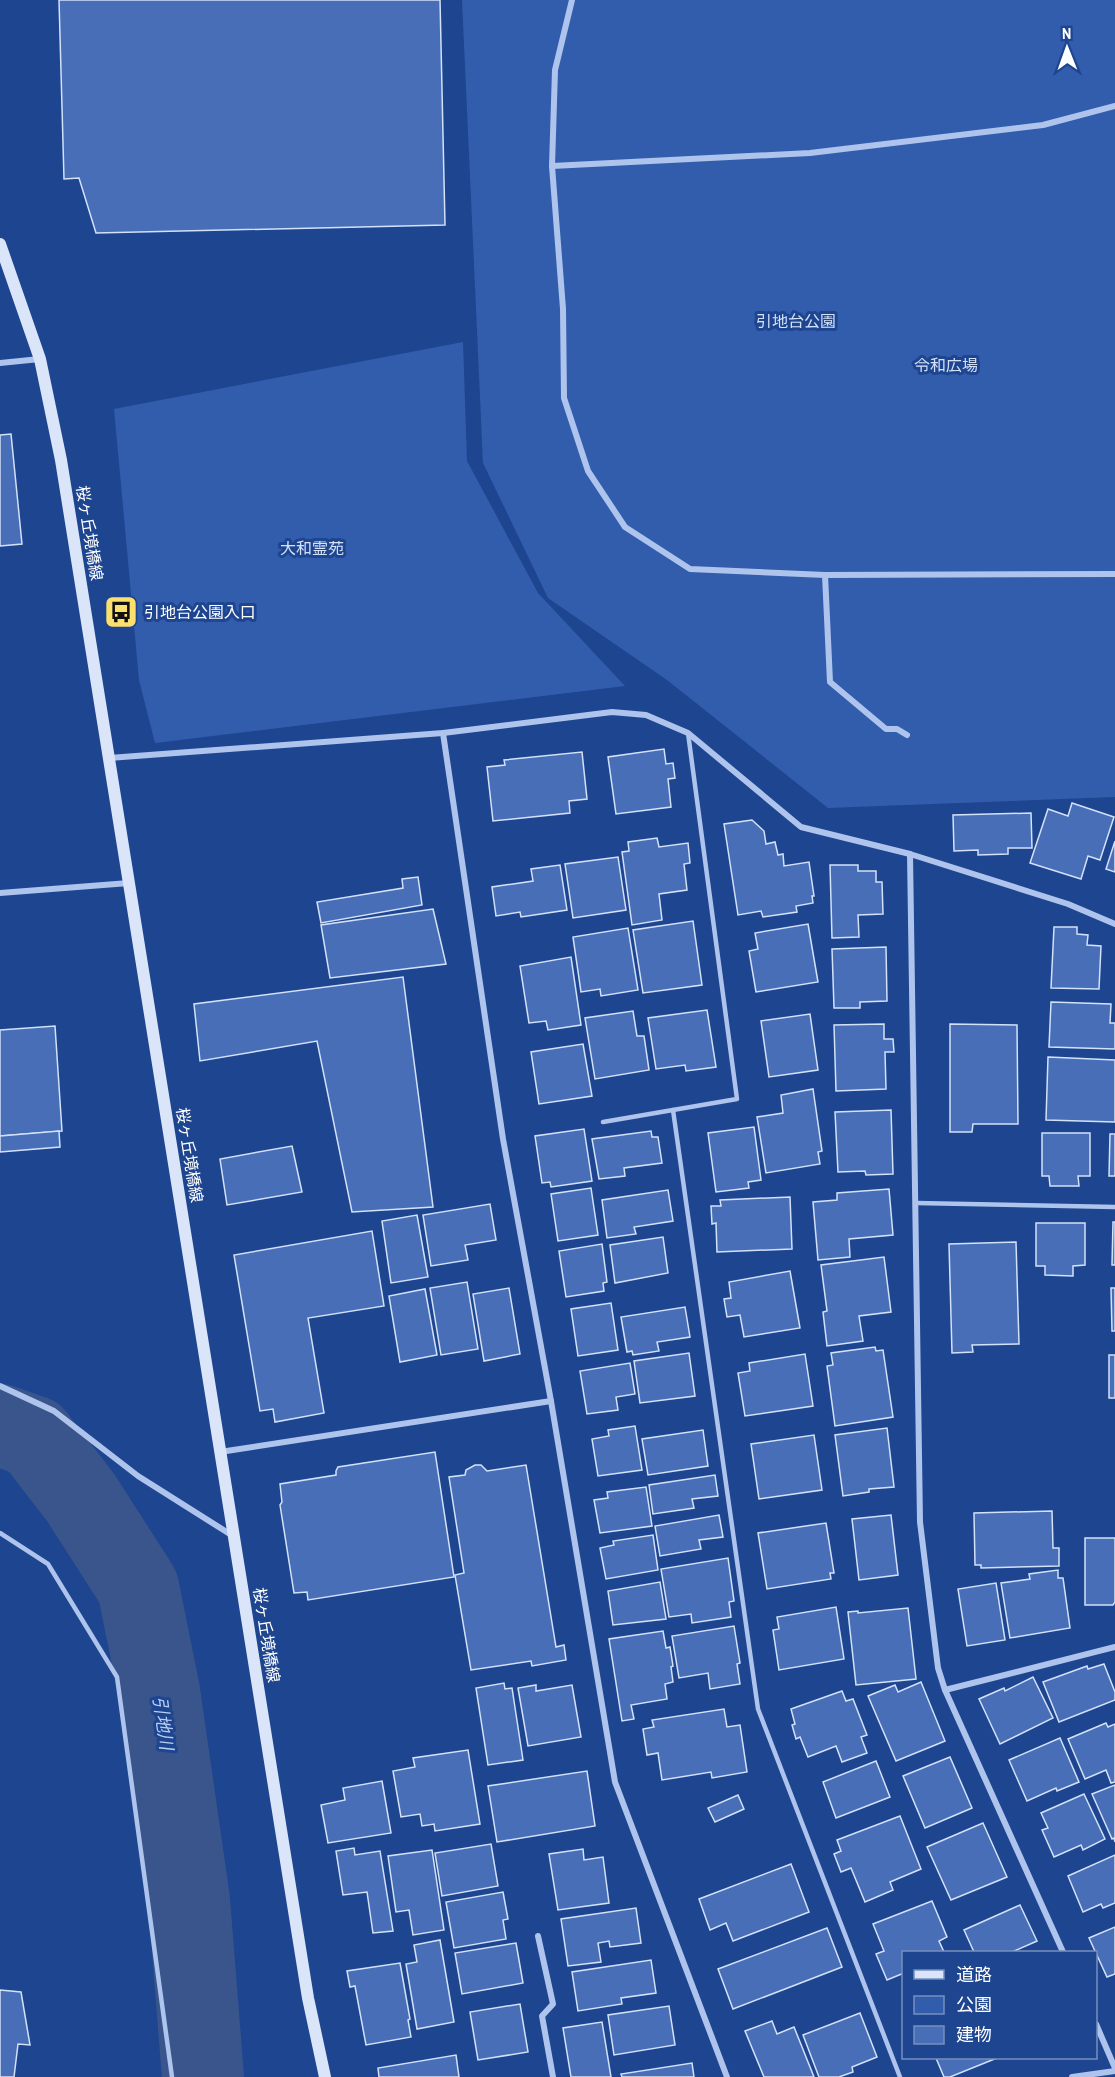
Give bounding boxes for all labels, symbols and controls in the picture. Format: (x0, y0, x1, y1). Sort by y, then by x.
north arrow (1037, 18, 1097, 78)
text: N (1062, 22, 1072, 44)
park label: 引地台公園 (756, 310, 836, 332)
park label: 令和広場 (914, 354, 978, 376)
street label: 桜ヶ丘境橋線 (72, 484, 108, 582)
park label: 大和霊苑 (280, 537, 344, 559)
bus stop icon: 引地台公園入口 (103, 594, 139, 630)
place label: 引地台公園入口 (144, 601, 256, 623)
street label: 桜ヶ丘境橋線 (172, 1106, 208, 1204)
street label: 桜ヶ丘境橋線 (249, 1586, 285, 1684)
water label: 引地川 (147, 1694, 180, 1753)
legend (902, 1951, 1097, 2059)
text: 道路 (956, 1962, 992, 1987)
text: 公園 (956, 1992, 992, 2017)
text: 建物 (956, 2022, 992, 2047)

